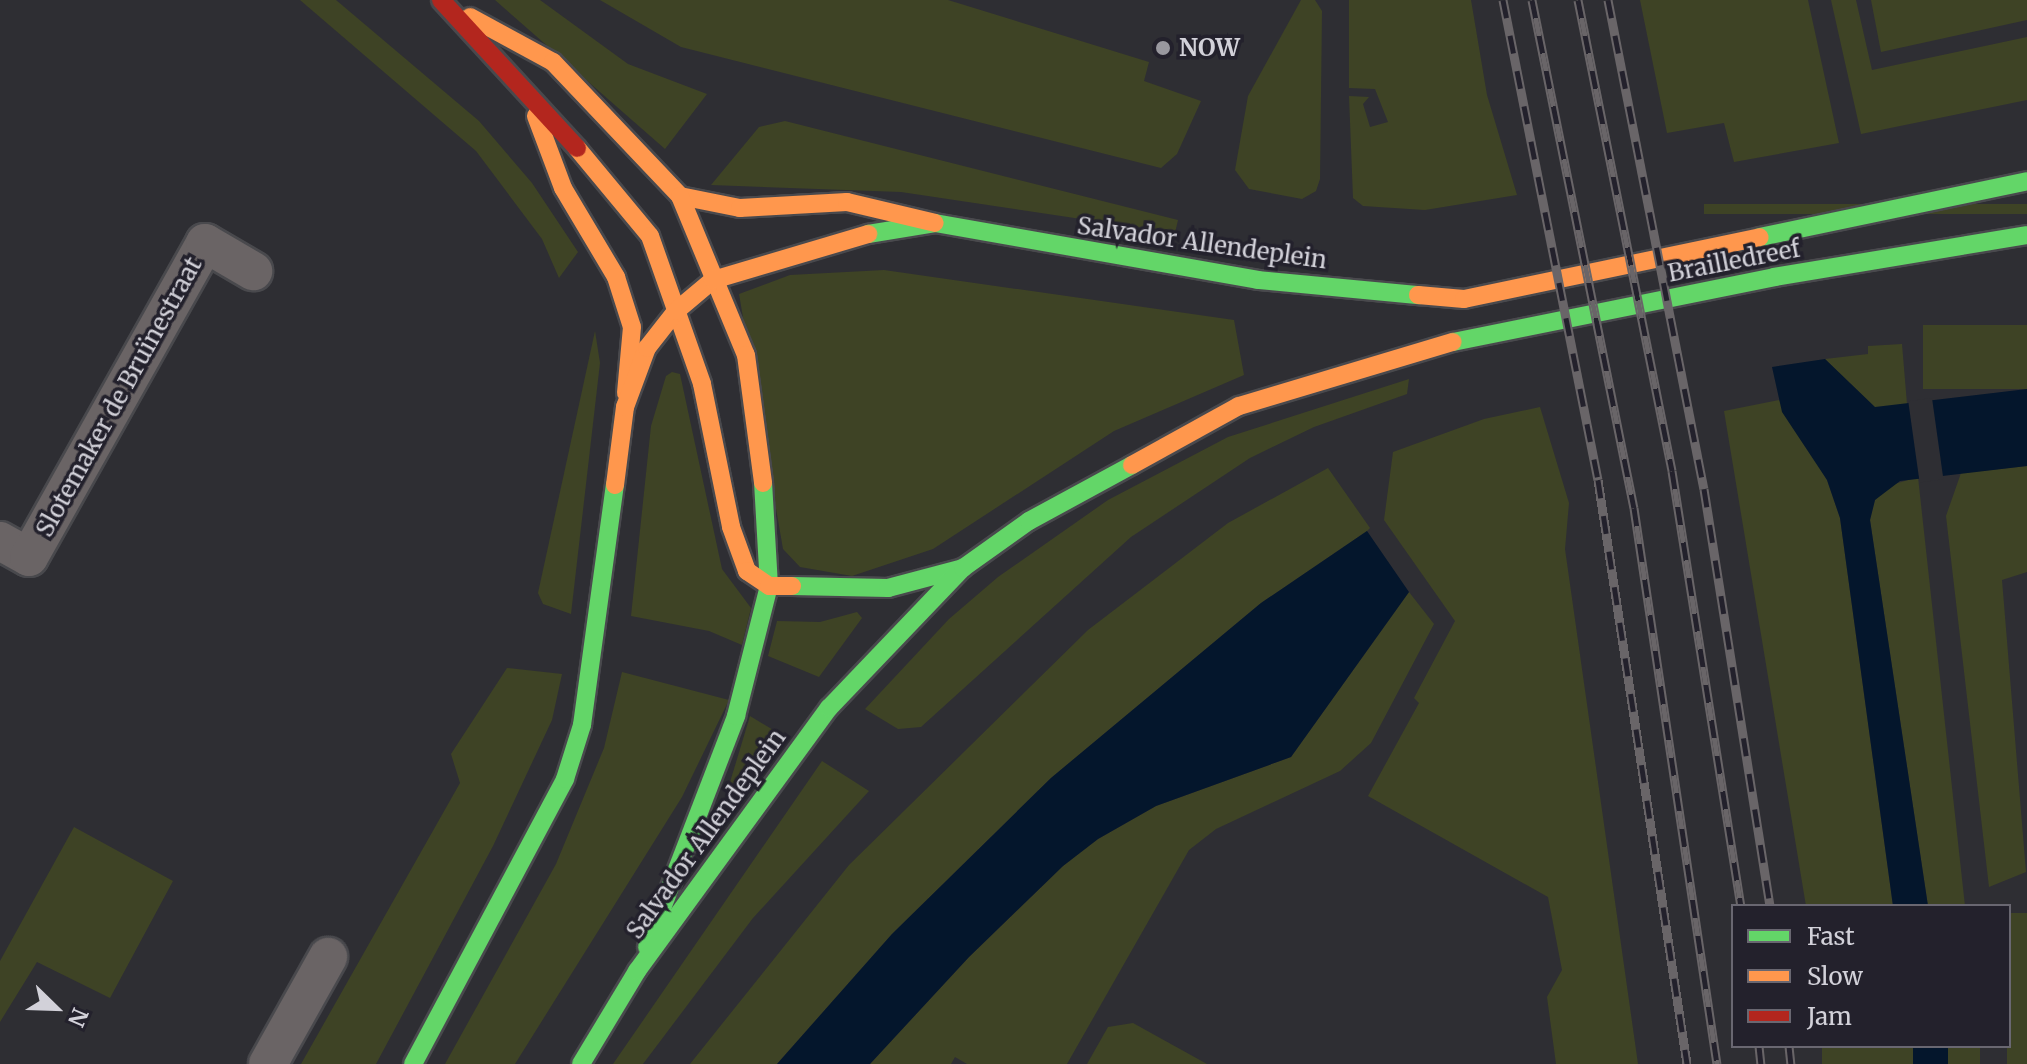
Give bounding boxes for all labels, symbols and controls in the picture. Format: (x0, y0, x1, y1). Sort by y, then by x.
place label: NOW (1179, 34, 1240, 62)
marker: NOW (1154, 39, 1172, 57)
street label: Salvador Allendeplein (1075, 211, 1329, 275)
street label: Brailledreef (1665, 234, 1803, 288)
street label: Slotemaker de Bruïnestraat (30, 252, 208, 542)
street label: Salvador Allendeplein (620, 724, 792, 944)
legend (1731, 904, 2011, 1048)
text: Fast (1807, 921, 1855, 952)
text: Slow (1807, 961, 1863, 992)
north arrow (16, 968, 96, 1048)
text: Jam (1807, 1001, 1852, 1032)
text: N (62, 1004, 94, 1031)

